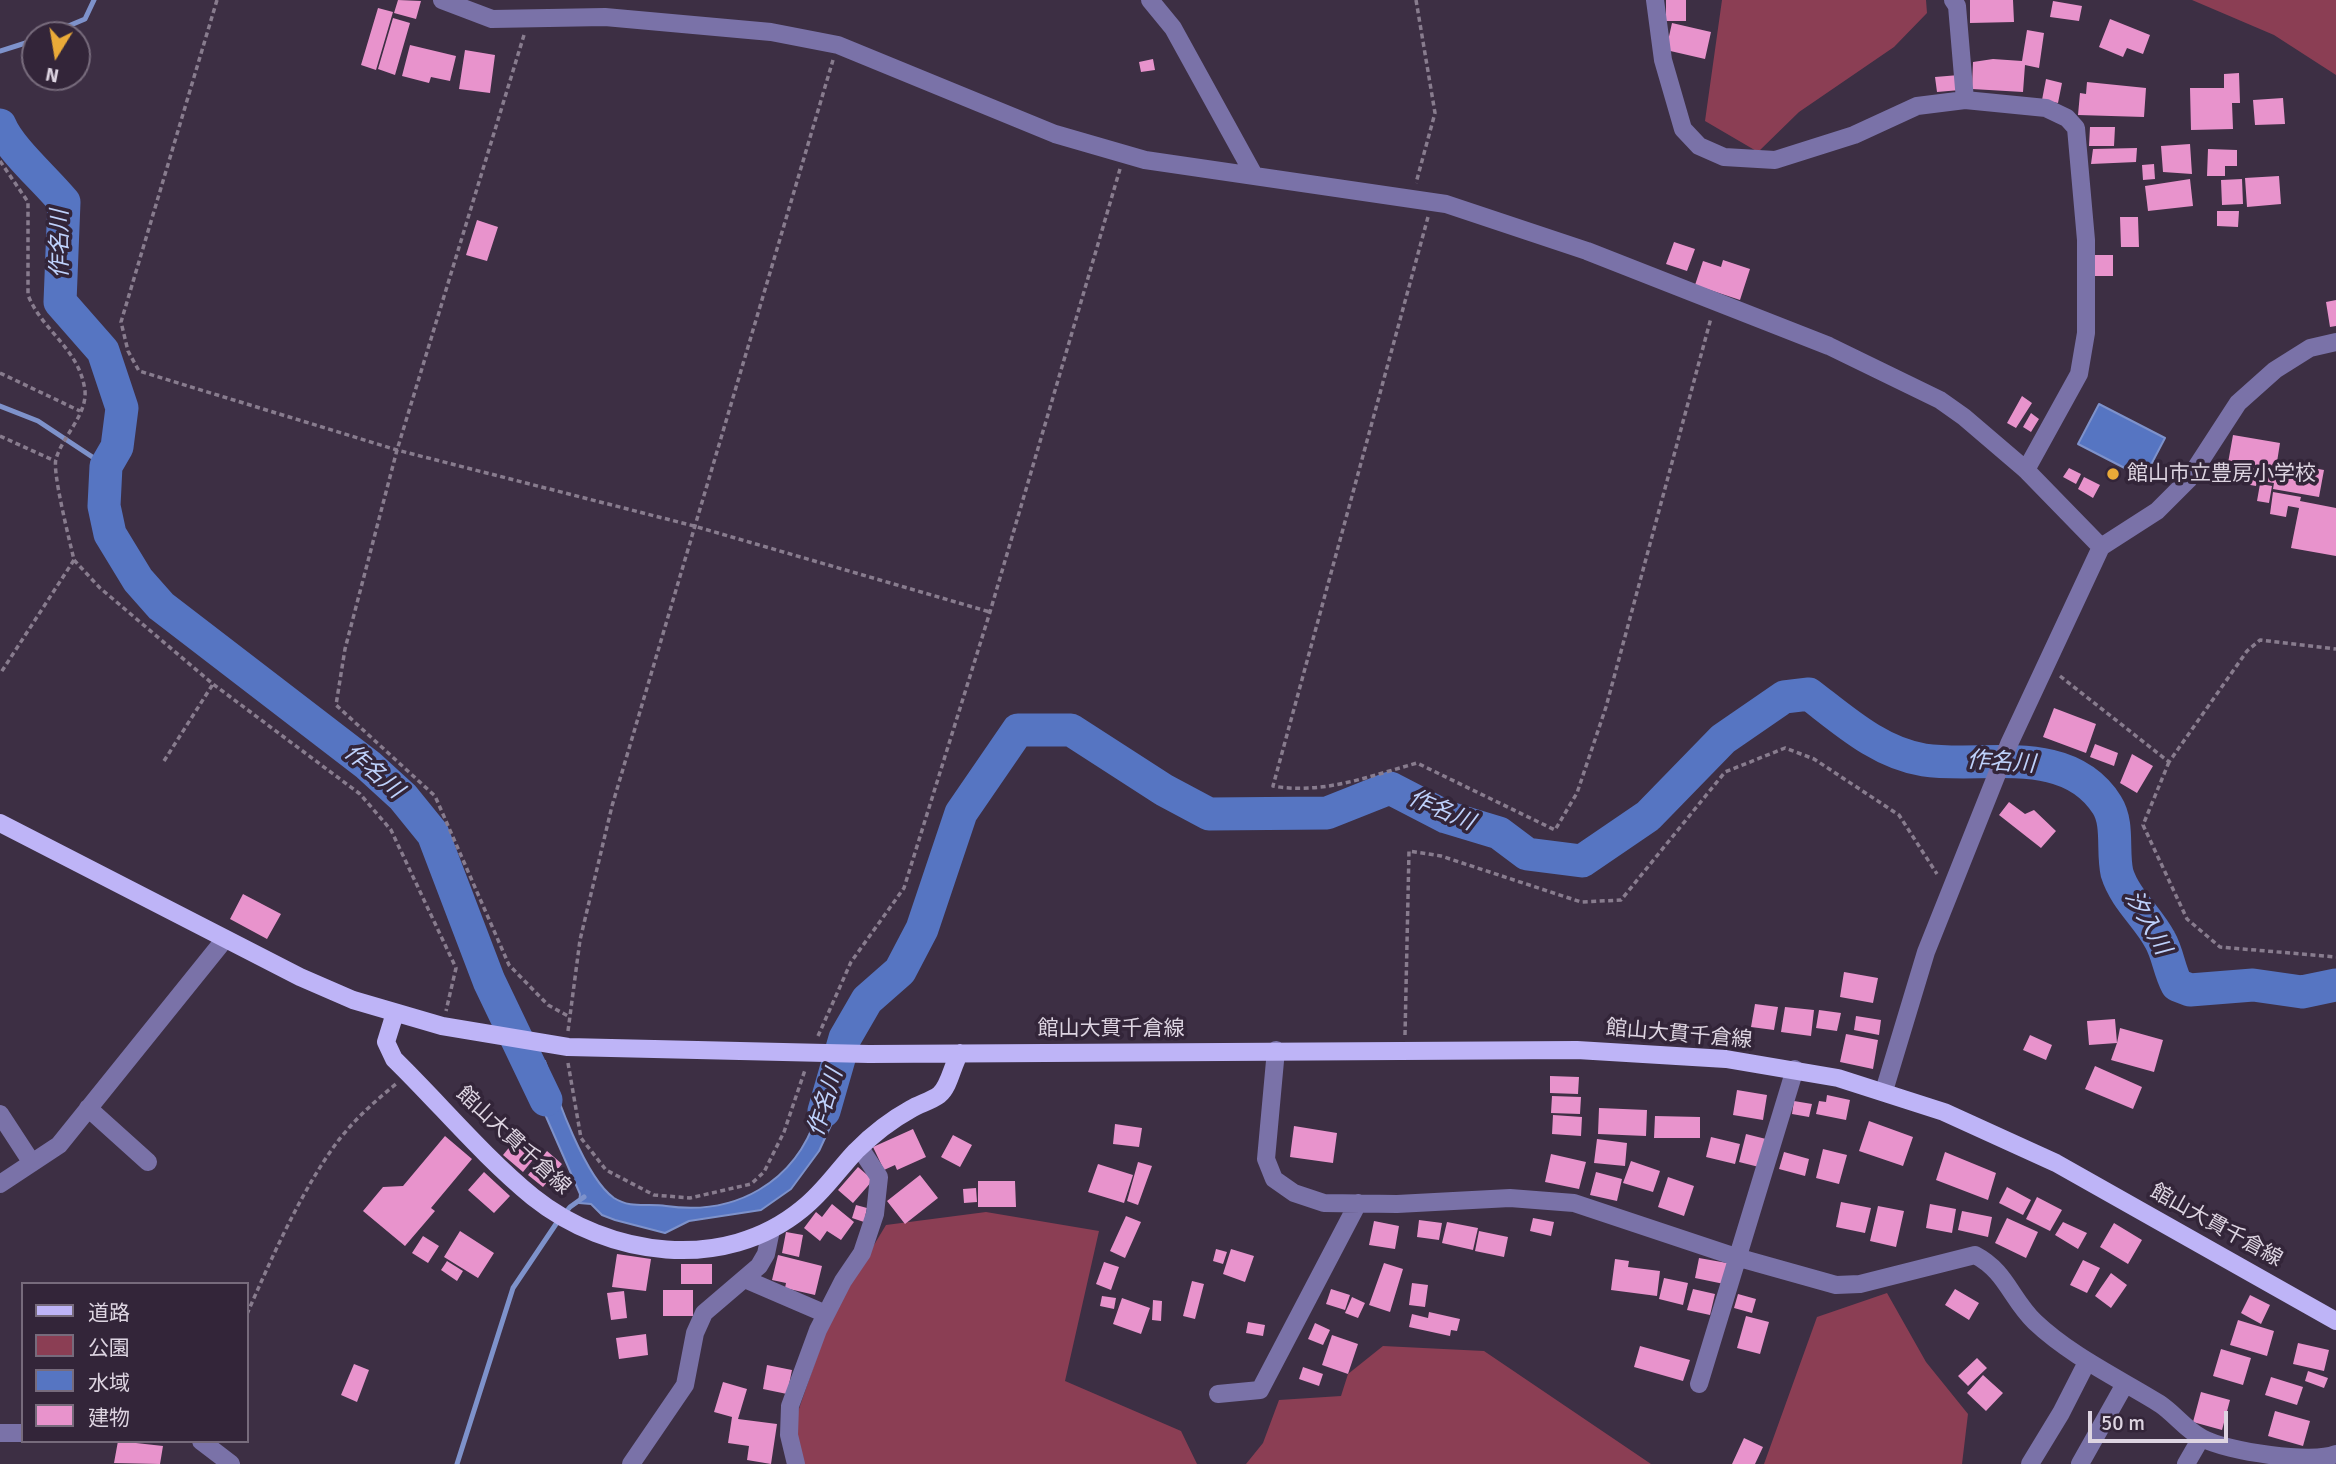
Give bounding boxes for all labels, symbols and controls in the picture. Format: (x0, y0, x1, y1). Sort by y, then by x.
north arrow (21, 21, 91, 91)
text: N (44, 62, 61, 88)
water label: 作名川 (47, 210, 75, 278)
place label: 館山市立豊房小学校 (2127, 461, 2316, 487)
marker: 館山市立豊房小学校 (2105, 466, 2121, 482)
water label: 作名川 (338, 739, 408, 805)
water label: 作名川 (1966, 747, 2036, 779)
water label: 作名川 (1404, 785, 1478, 837)
water label: 汐入川 (2118, 886, 2176, 960)
street label: 館山大貫千倉線 (1038, 1016, 1184, 1042)
street label: 館山大貫千倉線 (1605, 1016, 1753, 1054)
water label: 作名川 (803, 1066, 849, 1140)
street label: 館山大貫千倉線 (451, 1082, 575, 1200)
street label: 館山大貫千倉線 (2146, 1179, 2286, 1273)
legend (21, 1282, 248, 1443)
text: 道路 (88, 1300, 130, 1326)
text: 公園 (88, 1335, 130, 1361)
text: 水域 (88, 1370, 130, 1396)
scale bar (2091, 1398, 2231, 1442)
text: 建物 (88, 1405, 130, 1431)
text: 50 m (2101, 1410, 2145, 1436)

